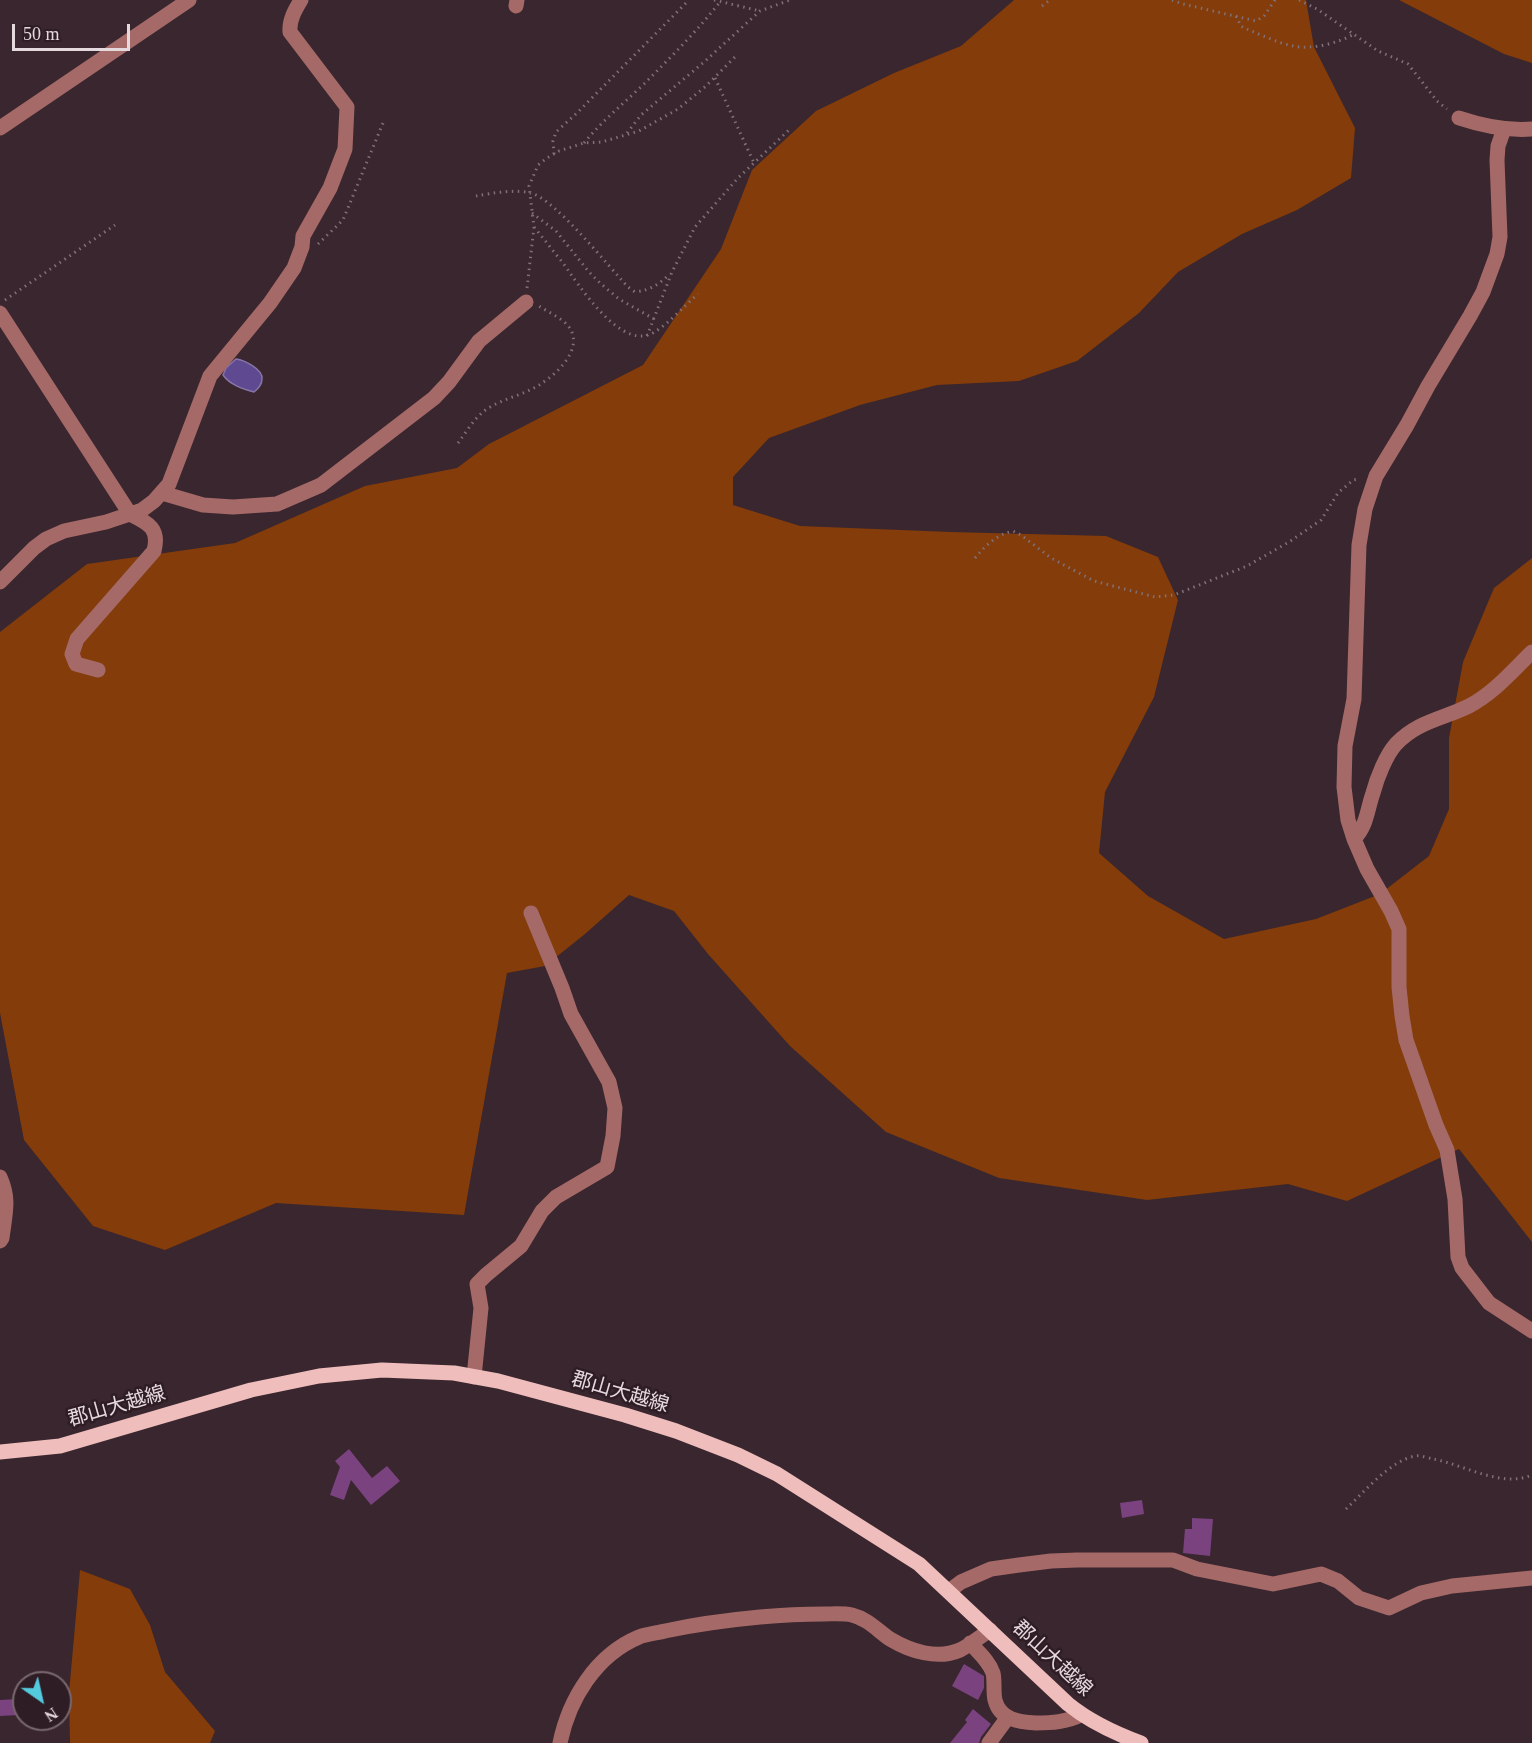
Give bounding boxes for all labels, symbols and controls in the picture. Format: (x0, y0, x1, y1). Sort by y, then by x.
scale bar (15, 12, 134, 50)
text: 50 m (23, 24, 60, 44)
street label: 郡山大越線 (569, 1368, 671, 1418)
street label: 郡山大越線 (66, 1382, 168, 1432)
street label: 郡山大越線 (1007, 1616, 1097, 1702)
north arrow (12, 1671, 72, 1731)
text: N (42, 1704, 61, 1725)

